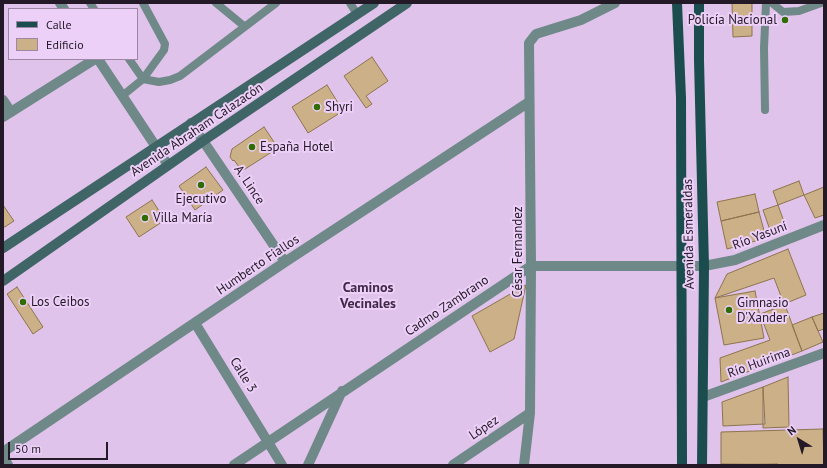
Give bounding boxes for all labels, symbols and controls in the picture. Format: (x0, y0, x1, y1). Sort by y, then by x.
legend (8, 8, 138, 60)
place label: Policía Nacional (688, 12, 777, 28)
marker: Policía Nacional (780, 15, 790, 25)
text: Calle (46, 17, 72, 32)
text: Edificio (46, 37, 84, 52)
street label: Avenida Abraham Calazacón (128, 80, 266, 180)
place label: Shyri (325, 99, 353, 115)
marker: Shyri (312, 102, 322, 112)
place label: España Hotel (260, 139, 333, 155)
marker: España Hotel (247, 142, 257, 152)
street label: A. Lince (230, 163, 268, 207)
street label: Avenida Esmeraldas (680, 179, 698, 289)
marker: Ejecutivo (196, 180, 206, 190)
place label: Ejecutivo (176, 191, 226, 207)
street label: César Fernandez (510, 206, 526, 298)
place label: Villa María (153, 210, 212, 226)
marker: Villa María (140, 213, 150, 223)
street label: Río Yasuní (730, 218, 790, 254)
street label: Humberto Fiallos (214, 232, 302, 298)
street label: Cadmo Zambrano (402, 272, 492, 340)
district label: Caminos Vecinales (340, 280, 396, 312)
place label: Los Ceibos (31, 294, 89, 310)
place label: Gimnasio D'Xander (737, 295, 788, 326)
marker: Los Ceibos (18, 297, 28, 307)
marker: Gimnasio D'Xander (724, 305, 734, 315)
street label: Río Huirima (725, 344, 793, 382)
street label: Calle 3 (226, 355, 260, 395)
street label: López (466, 413, 502, 443)
north arrow (779, 420, 819, 460)
text: N (784, 423, 799, 438)
scale bar (10, 434, 110, 460)
text: 50 m (15, 441, 41, 456)

